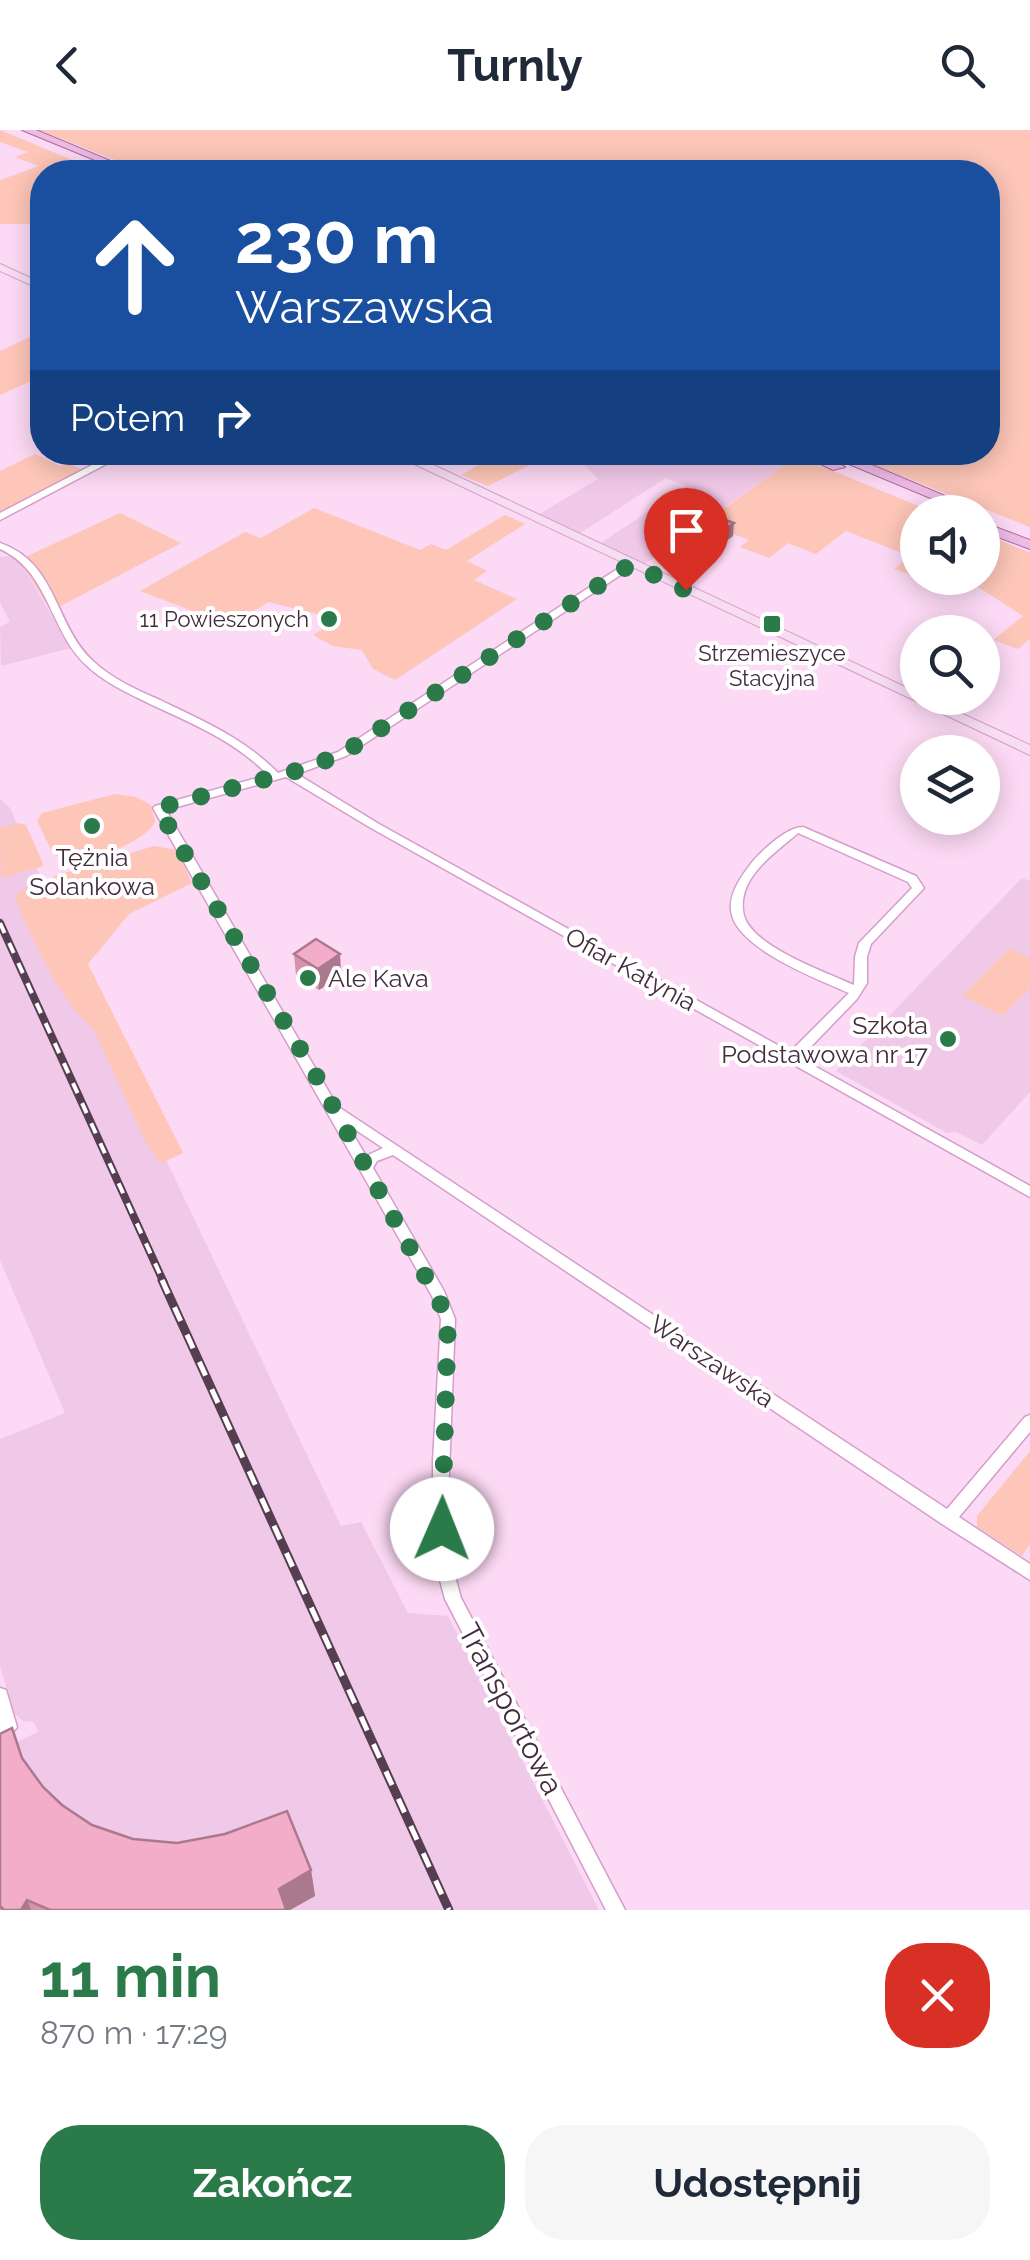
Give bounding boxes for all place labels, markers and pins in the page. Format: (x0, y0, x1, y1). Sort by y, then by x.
pin (644, 488, 729, 591)
place label: 11 Powieszonych (139, 606, 309, 632)
marker: 11 Powieszonych (318, 608, 340, 630)
marker: Strzemieszyce Stacyjna (761, 613, 783, 635)
place label: Strzemieszyce Stacyjna (698, 640, 846, 691)
marker: Tężnia Solankowa (81, 815, 103, 837)
place label: Tężnia Solankowa (29, 842, 155, 901)
place label: Ale Kava (328, 963, 429, 993)
marker: Ale Kava (297, 967, 319, 989)
place label: Szkoła Podstawowa nr 17 (721, 1010, 929, 1069)
marker: Szkoła Podstawowa nr 17 (937, 1028, 959, 1050)

